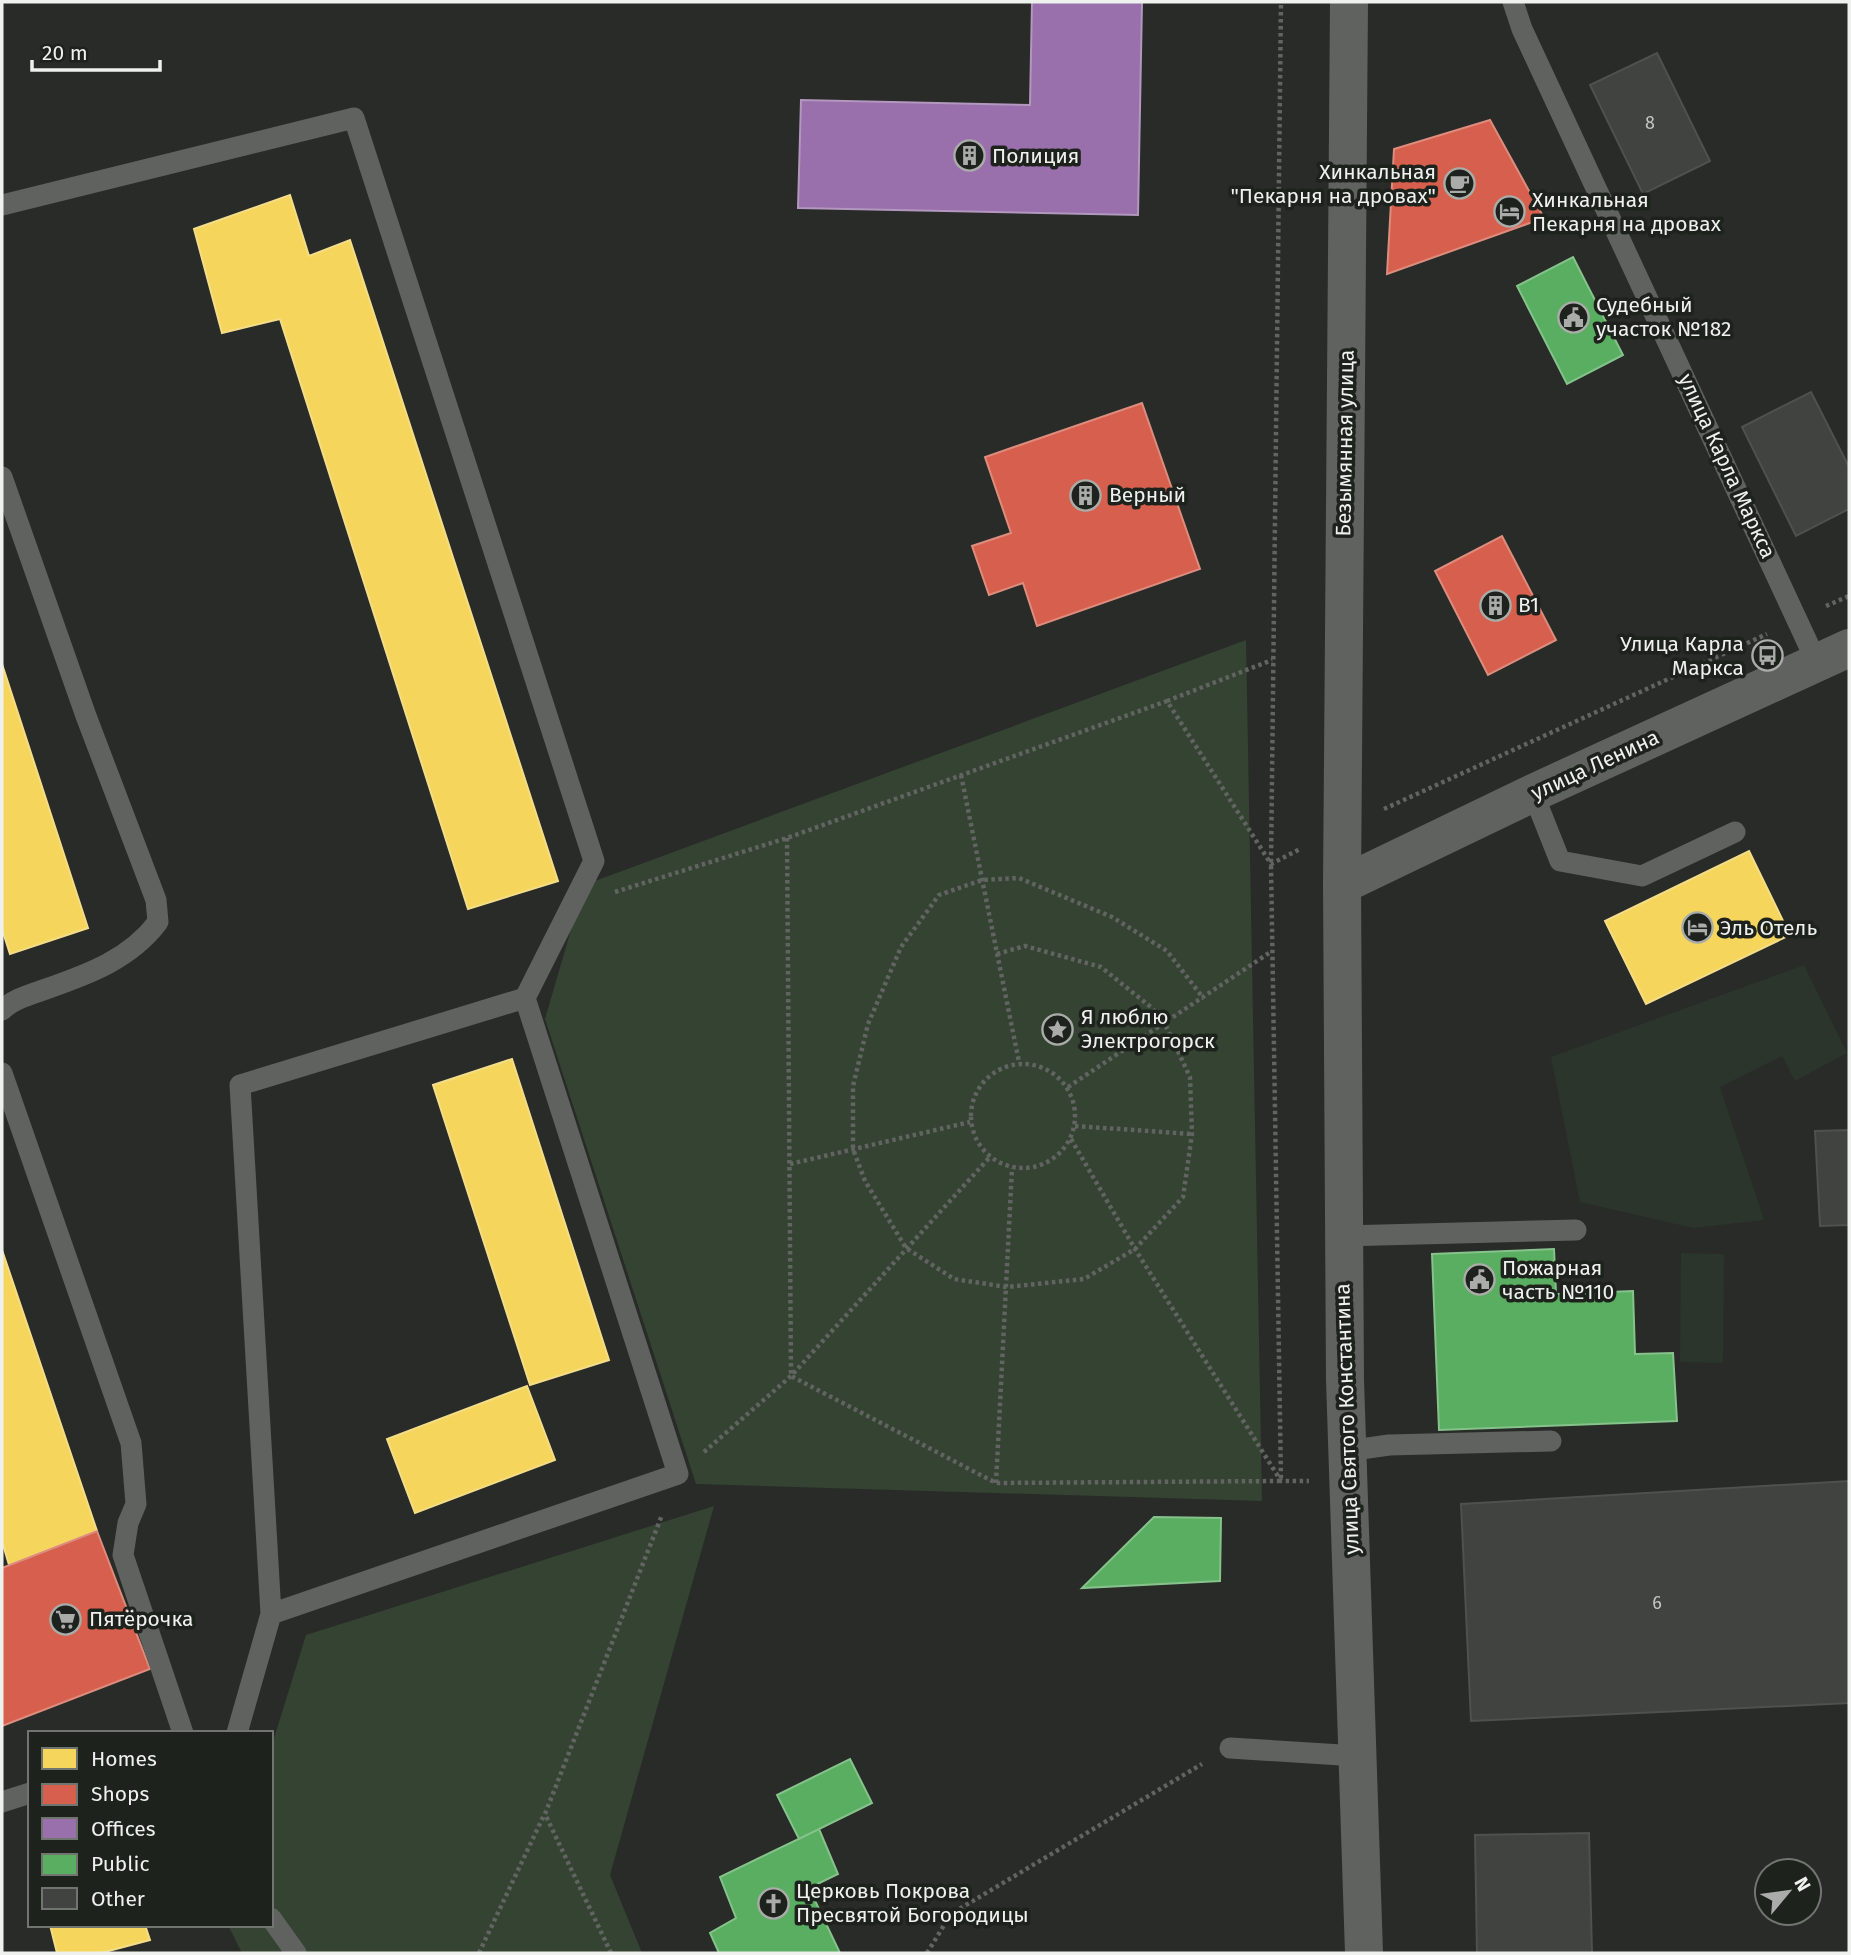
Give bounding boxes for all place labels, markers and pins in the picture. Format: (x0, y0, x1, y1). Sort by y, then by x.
building icon: Полиция (952, 139, 986, 173)
place label: Полиция (992, 143, 1079, 169)
place label: Хинкальная "Пекарня на дровах" (1230, 159, 1436, 209)
cafe icon: Хинкальная "Пекарня на дровах" (1442, 167, 1476, 201)
place label: Хинкальная Пекарня на дровах (1532, 187, 1722, 237)
hotel icon: Хинкальная Пекарня на дровах (1492, 195, 1526, 229)
place label: Судебный участок №182 (1596, 292, 1731, 342)
public building icon: Судебный участок №182 (1556, 300, 1590, 334)
building icon: Верный (1069, 478, 1103, 512)
place label: Верный (1109, 482, 1186, 508)
building icon: B1 (1478, 588, 1512, 622)
place label: B1 (1518, 592, 1539, 618)
place label: Улица Карла Маркса (1620, 631, 1744, 681)
bus stop icon: Улица Карла Маркса (1750, 639, 1784, 673)
hotel icon: Эль Отель (1680, 911, 1714, 945)
place label: Эль Отель (1720, 915, 1817, 941)
place label: Я люблю Электрогорск (1081, 1004, 1215, 1054)
place icon: Я люблю Электрогорск (1041, 1012, 1075, 1046)
place label: Пожарная часть №110 (1502, 1255, 1614, 1305)
public building icon: Пожарная часть №110 (1462, 1263, 1496, 1297)
supermarket icon: Пятёрочка (49, 1602, 83, 1636)
place label: Пятёрочка (89, 1606, 193, 1632)
place label: Церковь Покрова Пресвятой Богородицы (796, 1878, 1029, 1928)
church icon: Церковь Покрова Пресвятой Богородицы (756, 1886, 790, 1920)

